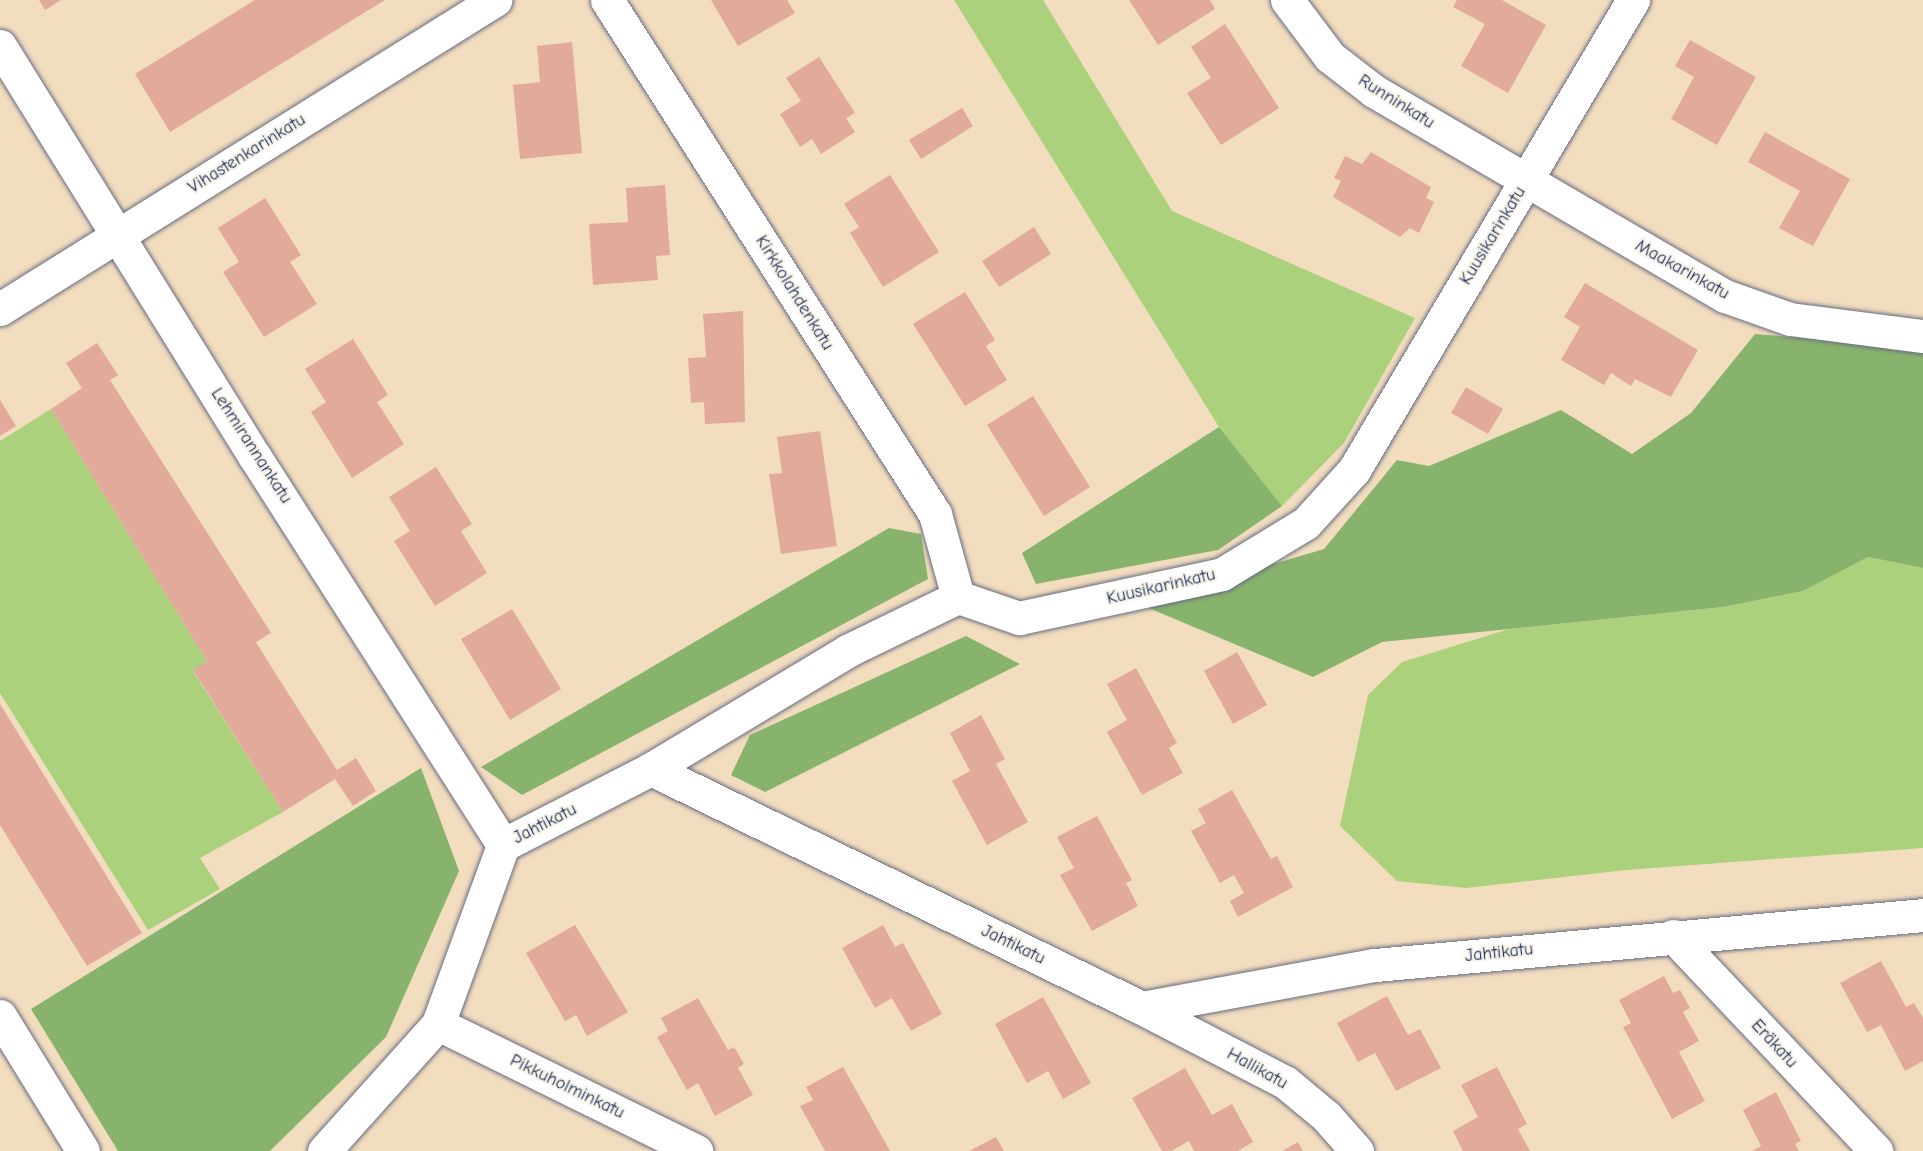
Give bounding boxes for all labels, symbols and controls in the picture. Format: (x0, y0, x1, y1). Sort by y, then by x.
street label: Runninkatu (1354, 70, 1438, 134)
street label: Vihastenkarinkatu (184, 109, 310, 199)
street label: Kuusikarinkatu (1455, 183, 1531, 289)
street label: Kirkkolahdenkatu (750, 232, 838, 354)
street label: Maakarinkatu (1631, 235, 1733, 305)
street label: Lehmirannankatu (206, 384, 296, 508)
street label: Kuusikarinkatu (1105, 564, 1217, 610)
street label: Jahtikatu (510, 799, 580, 849)
street label: Jahtikatu (978, 920, 1048, 970)
street label: Jahtikatu (1464, 939, 1534, 967)
street label: Eräkatu (1746, 1015, 1802, 1073)
street label: Hallikatu (1223, 1043, 1291, 1095)
street label: Pikkuholminkatu (506, 1050, 628, 1124)

